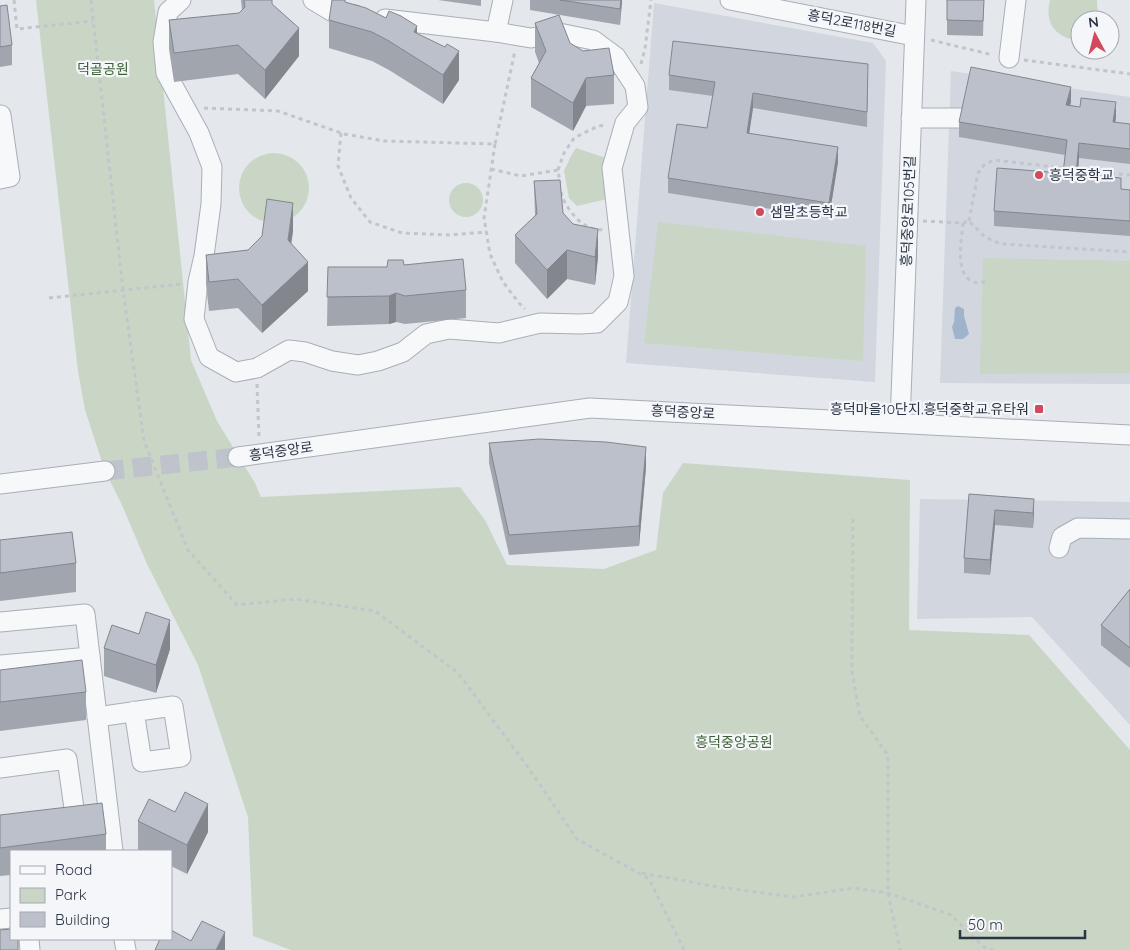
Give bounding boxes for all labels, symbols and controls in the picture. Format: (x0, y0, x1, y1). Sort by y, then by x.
street label: 흥덕2로118번길 (806, 6, 898, 40)
north arrow (1070, 10, 1120, 60)
text: N (1087, 13, 1100, 32)
park label: 덕골공원 (77, 60, 129, 78)
street label: 흥덕중앙로105번길 (897, 155, 919, 267)
place label: 흥덕중학교 (1049, 166, 1114, 184)
marker: 흥덕중학교 (1033, 169, 1045, 181)
place label: 샘말초등학교 (770, 203, 847, 221)
marker: 샘말초등학교 (754, 206, 766, 218)
place label: 흥덕마을10단지.흥덕중학교.유타워 (830, 400, 1029, 418)
street label: 흥덕중앙로 (650, 401, 716, 423)
marker: 흥덕마을10단지.흥덕중학교.유타워 (1033, 403, 1045, 415)
street label: 흥덕중앙로 (248, 438, 314, 464)
park label: 흥덕중앙공원 (695, 733, 773, 751)
legend (10, 850, 172, 940)
text: Road (55, 860, 92, 879)
text: Park (55, 885, 87, 904)
scale bar (960, 908, 1085, 940)
text: Building (55, 910, 110, 929)
text: 50 m (968, 915, 1003, 934)

